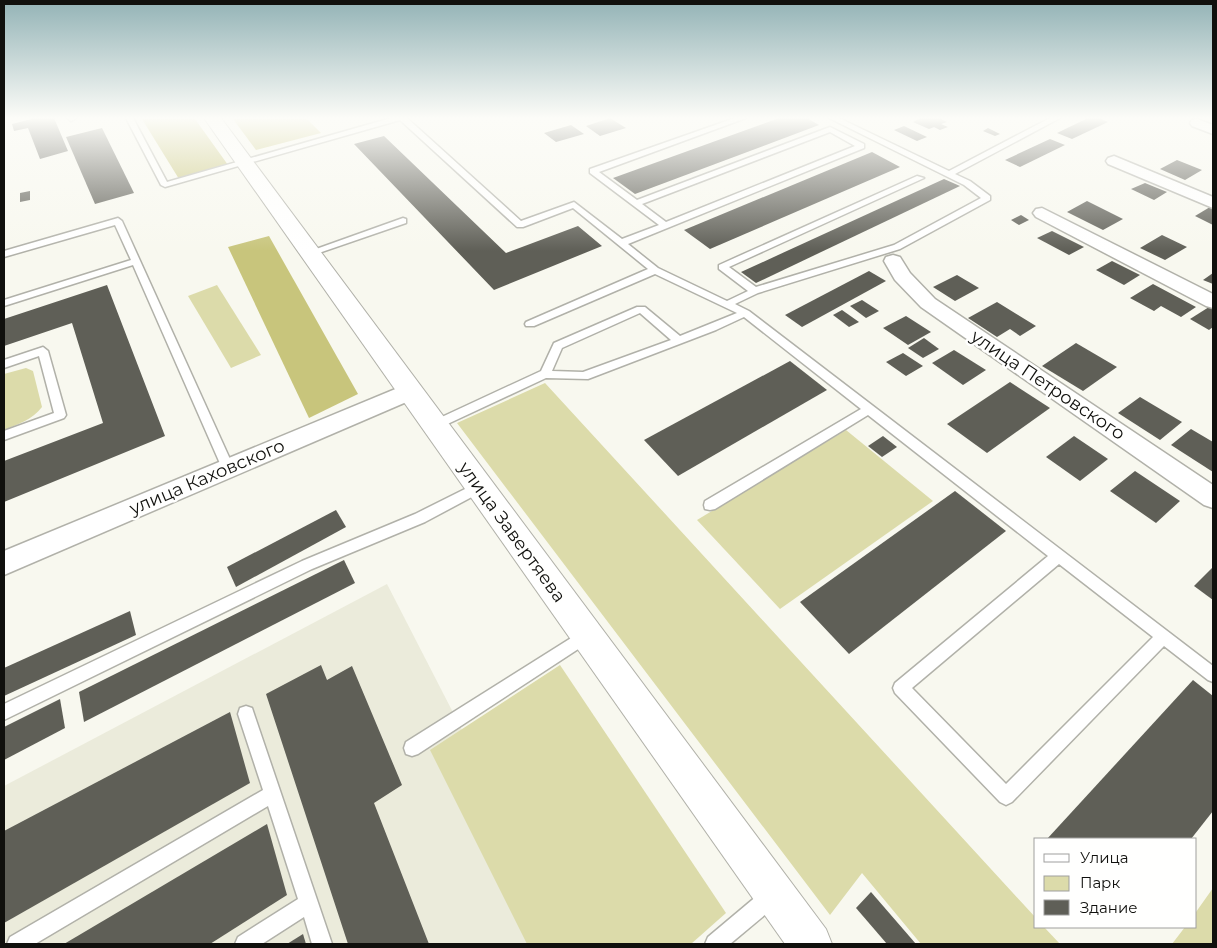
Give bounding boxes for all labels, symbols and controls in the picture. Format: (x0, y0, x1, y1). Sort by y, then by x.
street label: улица Петровского (966, 325, 1129, 445)
street label: улица Каховского (125, 434, 288, 520)
street label: улица Завертяева (453, 457, 570, 607)
legend (1034, 838, 1197, 928)
text: Улица (1080, 848, 1128, 867)
text: Парк (1080, 873, 1120, 892)
text: Здание (1080, 898, 1138, 917)

